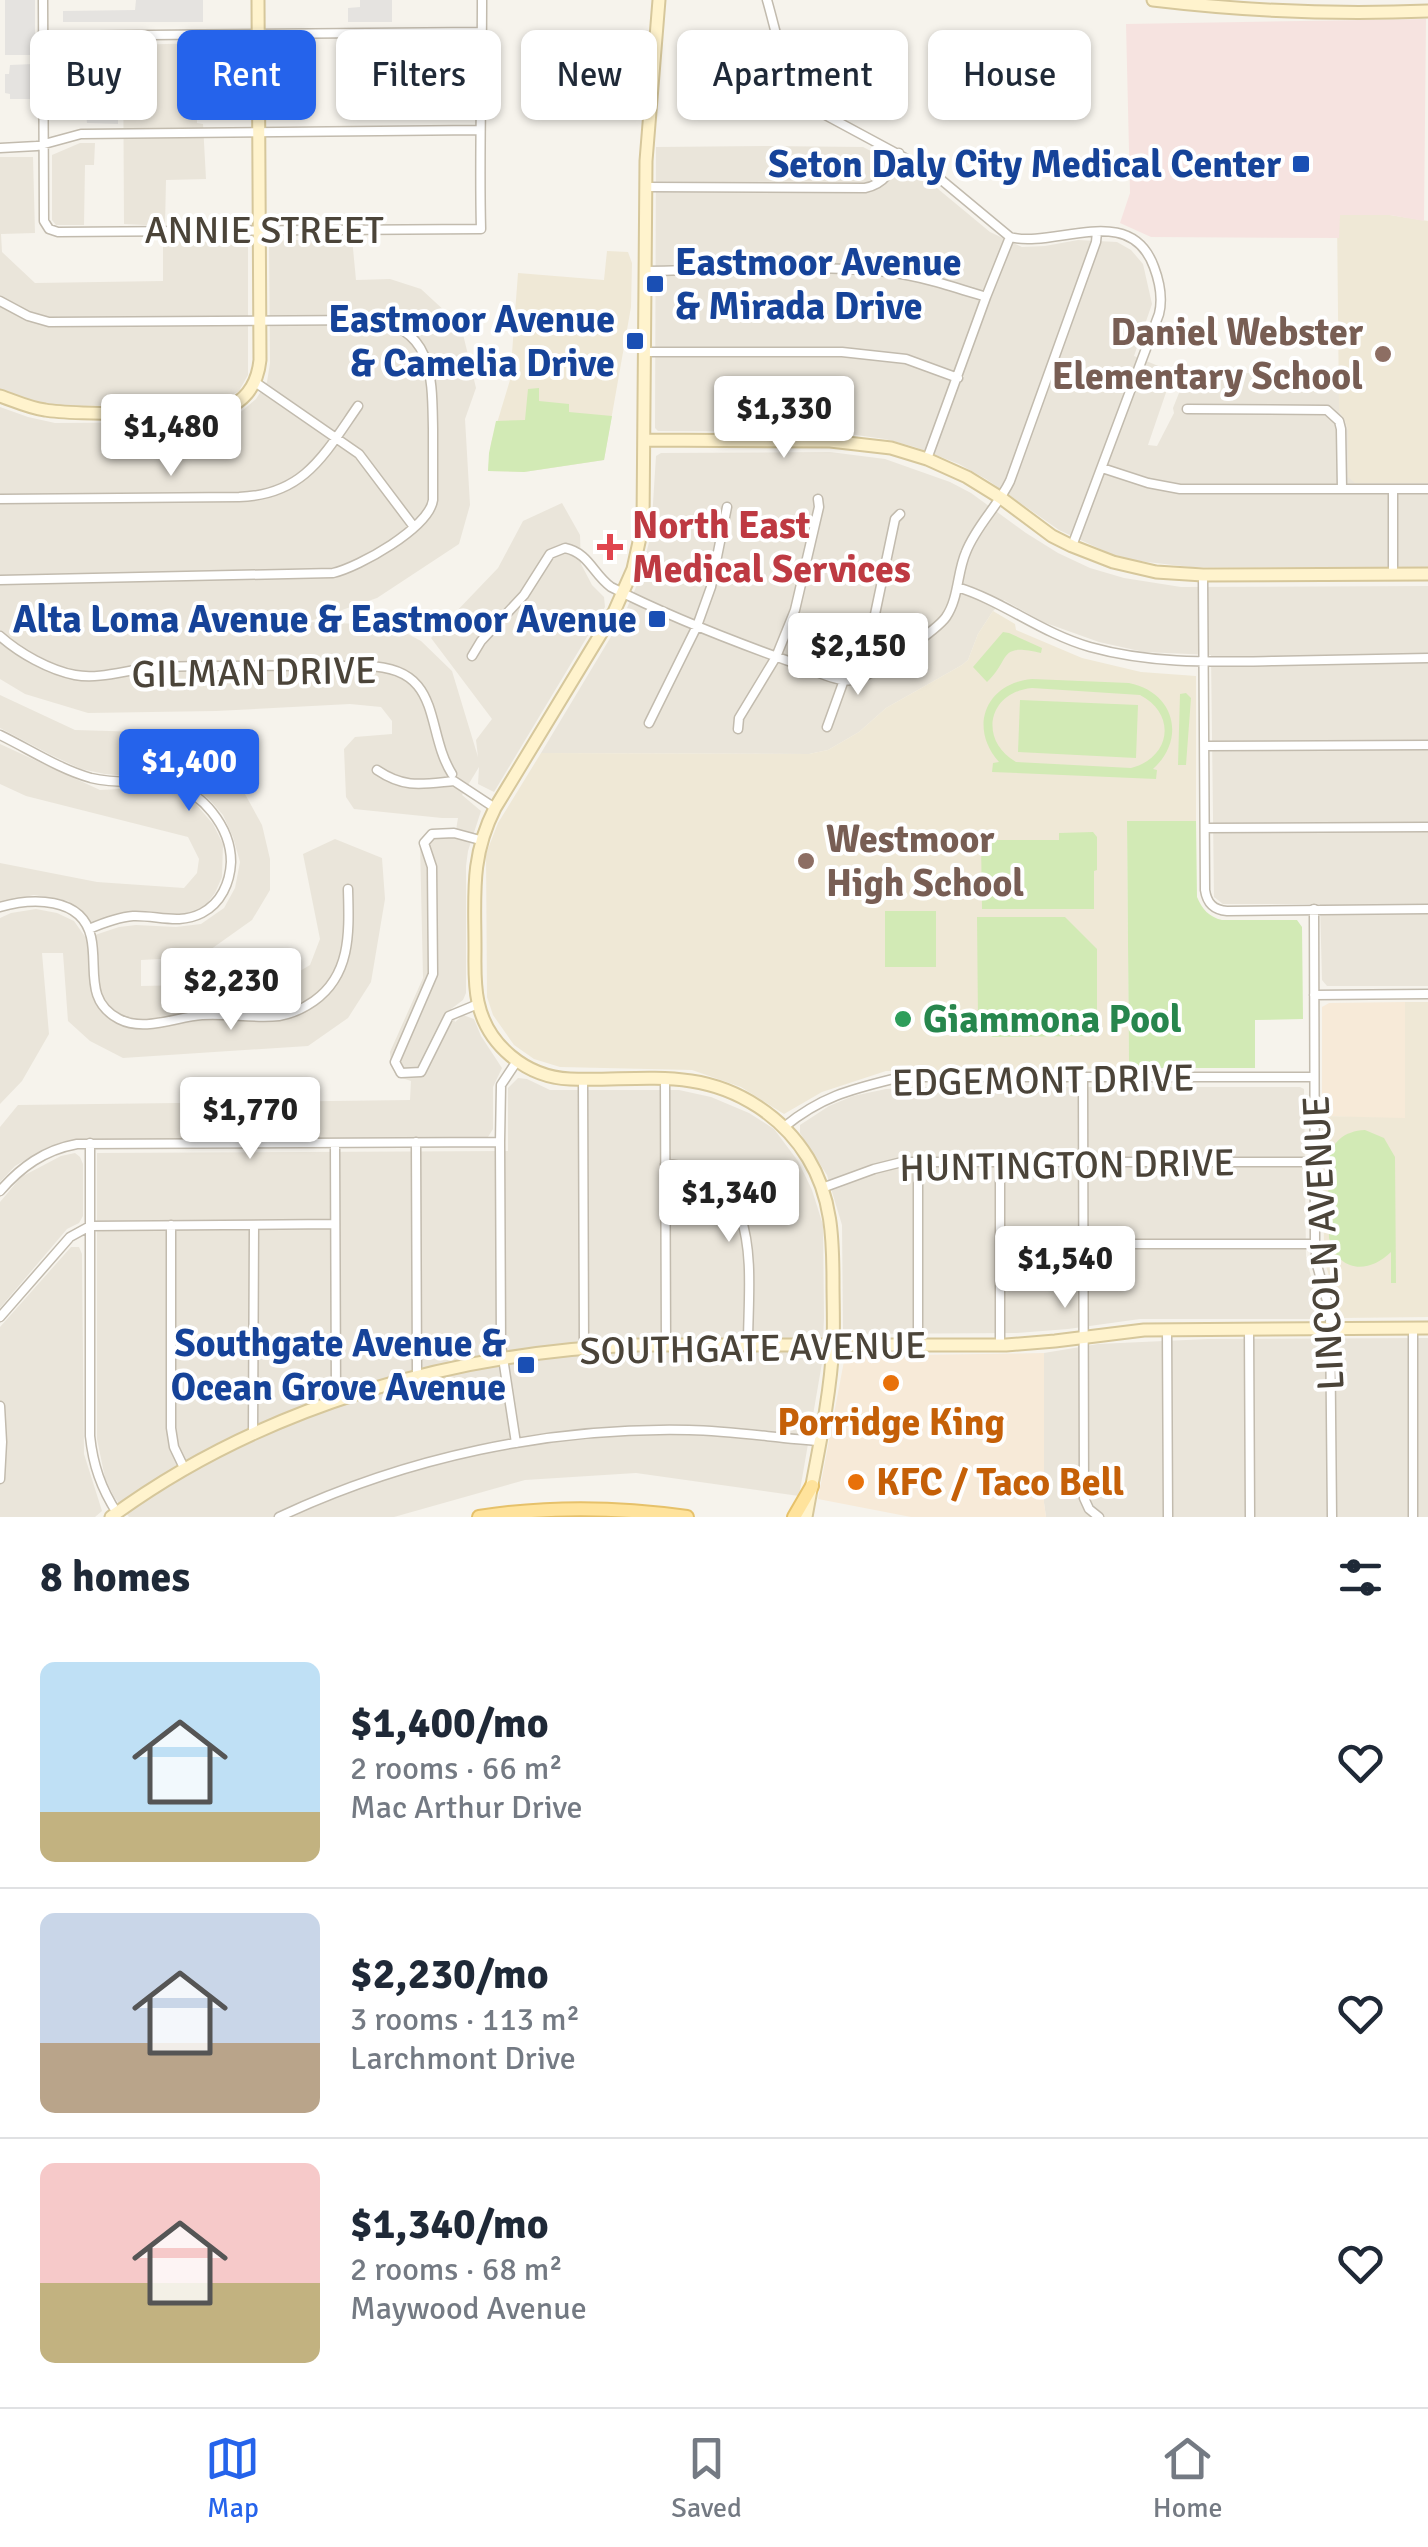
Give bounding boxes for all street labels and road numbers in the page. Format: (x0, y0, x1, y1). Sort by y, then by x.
street label: ANNIE STREET (144, 207, 384, 254)
street label: GILMAN DRIVE (131, 647, 377, 698)
street label: EDGEMONT DRIVE (891, 1054, 1195, 1107)
street label: LINCOLN AVENUE (1292, 1094, 1355, 1392)
street label: HUNTINGTON DRIVE (899, 1139, 1235, 1192)
street label: SOUTHGATE AVENUE (579, 1322, 927, 1375)

